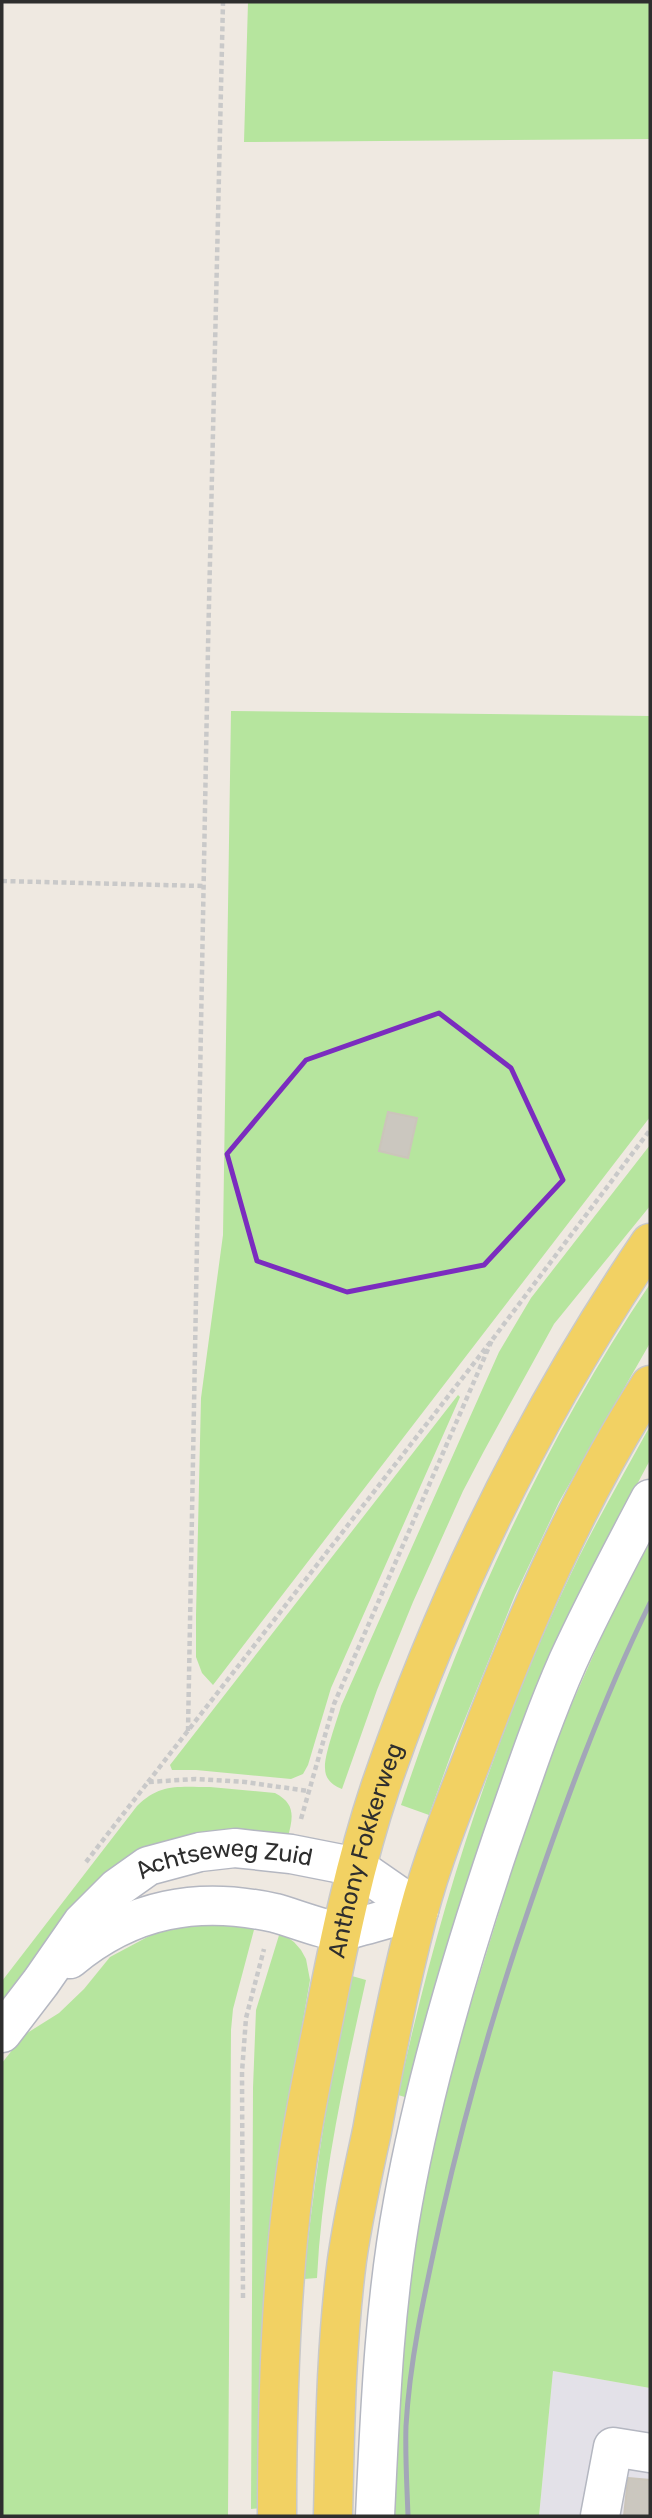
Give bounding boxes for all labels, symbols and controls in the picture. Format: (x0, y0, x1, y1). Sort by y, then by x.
street label: Anthony Fokkerweg (322, 1739, 409, 1960)
street label: Achtseweg Zuid (130, 1834, 315, 1885)

